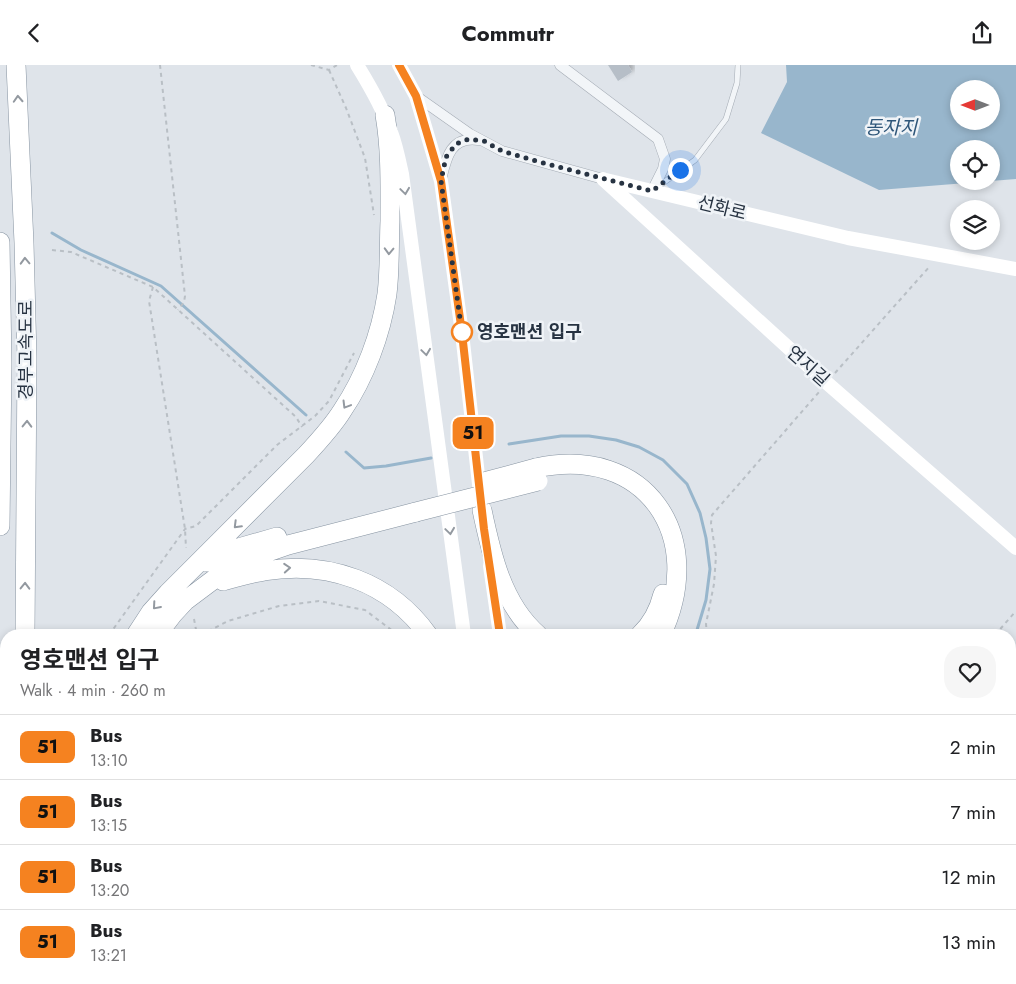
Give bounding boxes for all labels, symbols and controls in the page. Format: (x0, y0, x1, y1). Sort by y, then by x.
text: Commutr (461, 17, 555, 49)
icon: back (20, 19, 48, 47)
icon: share (968, 19, 996, 47)
north arrow (950, 80, 1000, 130)
map controls (950, 80, 1000, 250)
one-way arrow (12, 95, 23, 103)
water label: 동자지 (865, 114, 919, 141)
button: locate (950, 140, 1000, 190)
your location (668, 158, 693, 183)
one-way arrow (399, 188, 410, 196)
street label: 선화로 (695, 189, 749, 227)
button: layers (950, 200, 1000, 250)
one-way arrow (384, 248, 394, 255)
one-way arrow (20, 257, 30, 265)
street label: 경부고속도로 (13, 300, 39, 400)
place label: 영호맨션 입구 (477, 319, 582, 345)
marker: 영호맨션 입구 (451, 321, 473, 343)
street label: 연지길 (781, 340, 835, 392)
one-way arrow (421, 348, 431, 357)
one-way arrow (342, 400, 352, 409)
line badge: 51 (450, 417, 496, 449)
one-way arrow (22, 420, 32, 428)
text: 51 (463, 420, 483, 446)
one-way arrow (233, 519, 242, 528)
one-way arrow (444, 527, 455, 535)
one-way arrow (283, 563, 291, 574)
one-way arrow (20, 582, 30, 590)
one-way arrow (153, 600, 162, 609)
text: 영호맨션 입구 (20, 642, 160, 677)
button: heart (944, 646, 996, 698)
text: Walk · 4 min · 260 m (20, 679, 166, 702)
text: Bus (90, 722, 122, 749)
text: 51 (37, 734, 58, 760)
text: 2 min (950, 734, 996, 761)
text: 13:10 (90, 749, 128, 772)
text: Bus (90, 787, 122, 814)
text: 51 (37, 799, 58, 825)
text: 7 min (951, 799, 996, 826)
text: 13:15 (90, 814, 127, 837)
text: Bus (90, 852, 122, 879)
text: 51 (37, 864, 58, 890)
text: 12 min (941, 864, 996, 891)
text: 13:20 (90, 879, 129, 902)
text: Bus (90, 917, 122, 944)
text: 51 (37, 929, 58, 955)
text: 13 min (942, 929, 996, 956)
text: 13:21 (90, 944, 127, 967)

